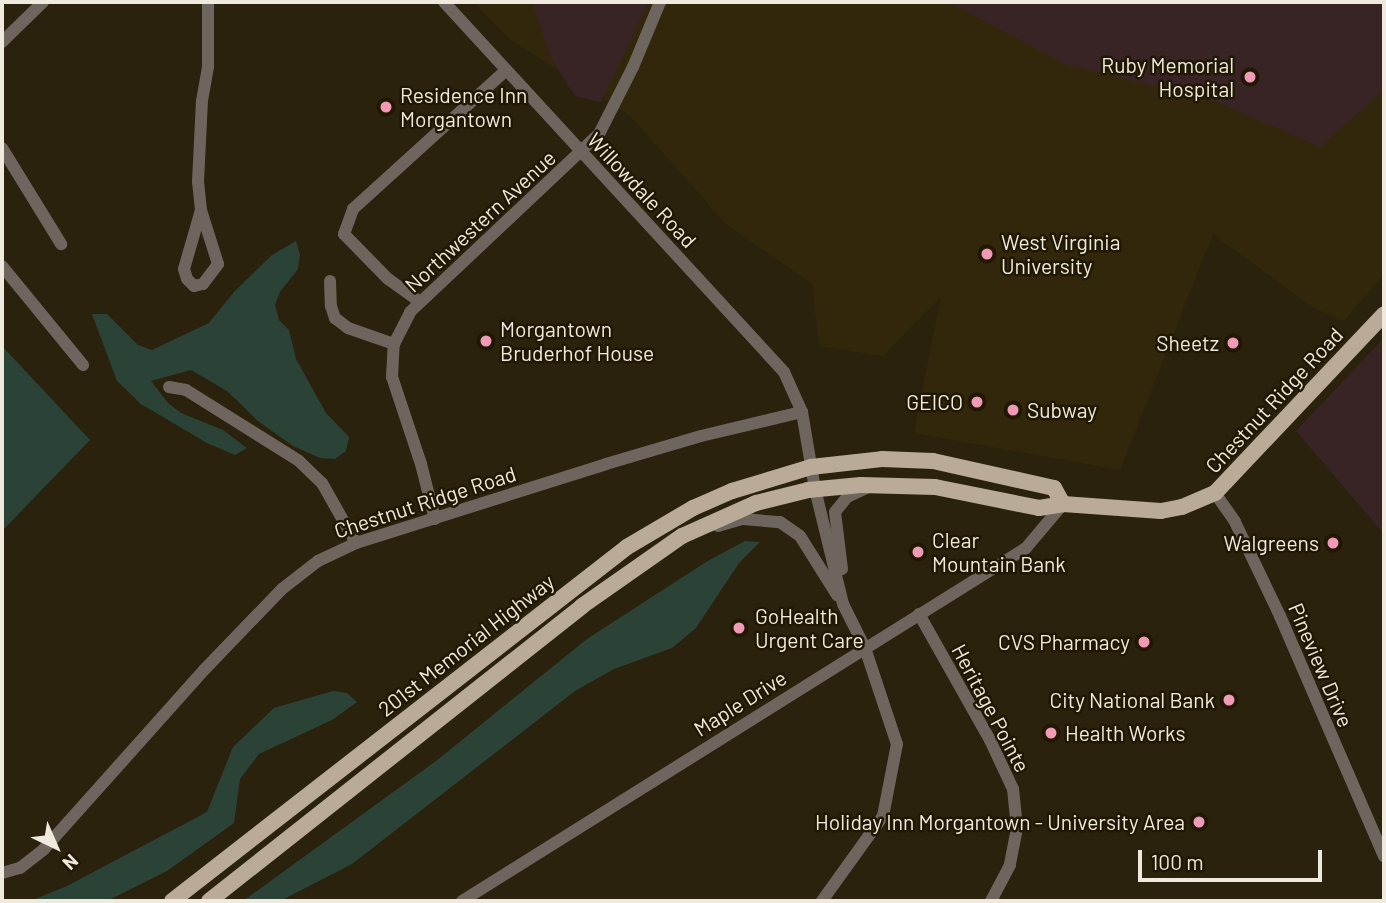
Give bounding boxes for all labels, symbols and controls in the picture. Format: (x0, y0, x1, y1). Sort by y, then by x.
place label: Ruby Memorial Hospital (1101, 52, 1234, 102)
marker: Ruby Memorial Hospital (1240, 67, 1260, 87)
place label: Residence Inn Morgantown (400, 82, 527, 132)
marker: Residence Inn Morgantown (378, 99, 394, 115)
street label: Willowdale Road (582, 127, 702, 253)
street label: Northwestern Avenue (399, 145, 561, 297)
place label: West Virginia University (1001, 229, 1120, 279)
marker: West Virginia University (979, 246, 995, 262)
place label: Morgantown Bruderhof House (500, 316, 654, 366)
street label: Chestnut Ridge Road (1200, 322, 1348, 478)
place label: Sheetz (1156, 330, 1219, 356)
marker: Morgantown Bruderhof House (478, 333, 494, 349)
marker: Sheetz (1225, 335, 1241, 351)
place label: GEICO (906, 389, 963, 415)
marker: GEICO (969, 394, 985, 410)
place label: Subway (1027, 397, 1097, 423)
marker: Subway (1005, 402, 1021, 418)
street label: Chestnut Ridge Road (331, 461, 519, 543)
place label: Clear Mountain Bank (932, 527, 1066, 577)
place label: Walgreens (1223, 530, 1319, 556)
marker: Walgreens (1325, 535, 1341, 551)
marker: Clear Mountain Bank (910, 544, 926, 560)
street label: 201st Memorial Highway (373, 569, 559, 721)
street label: Pineview Drive (1284, 599, 1358, 731)
place label: GoHealth Urgent Care (755, 603, 864, 653)
marker: GoHealth Urgent Care (729, 618, 749, 638)
place label: CVS Pharmacy (998, 629, 1130, 655)
marker: CVS Pharmacy (1136, 634, 1152, 650)
street label: Heritage Pointe (947, 640, 1035, 776)
street label: Maple Drive (689, 665, 791, 741)
place label: City National Bank (1049, 687, 1215, 713)
marker: City National Bank (1221, 692, 1237, 708)
place label: Health Works (1065, 720, 1186, 746)
marker: Health Works (1043, 725, 1059, 741)
place label: Holiday Inn Morgantown - University Area (815, 809, 1185, 835)
north arrow (21, 812, 91, 882)
marker: Holiday Inn Morgantown - University Area (1191, 814, 1207, 830)
scale bar (1141, 836, 1325, 880)
text: 100 m (1151, 849, 1204, 874)
text: N (58, 850, 83, 875)

